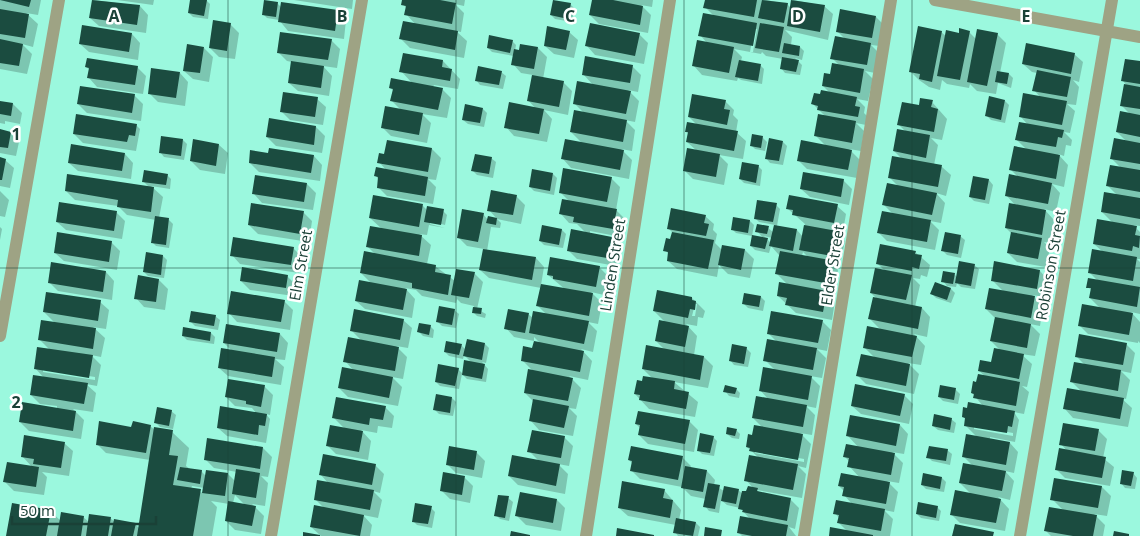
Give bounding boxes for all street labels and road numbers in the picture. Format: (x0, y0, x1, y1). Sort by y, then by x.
street label: Robinson Street (1030, 208, 1070, 322)
street label: Linden Street (595, 217, 629, 313)
street label: Elder Street (816, 223, 848, 307)
street label: Elm Street (284, 228, 316, 302)

